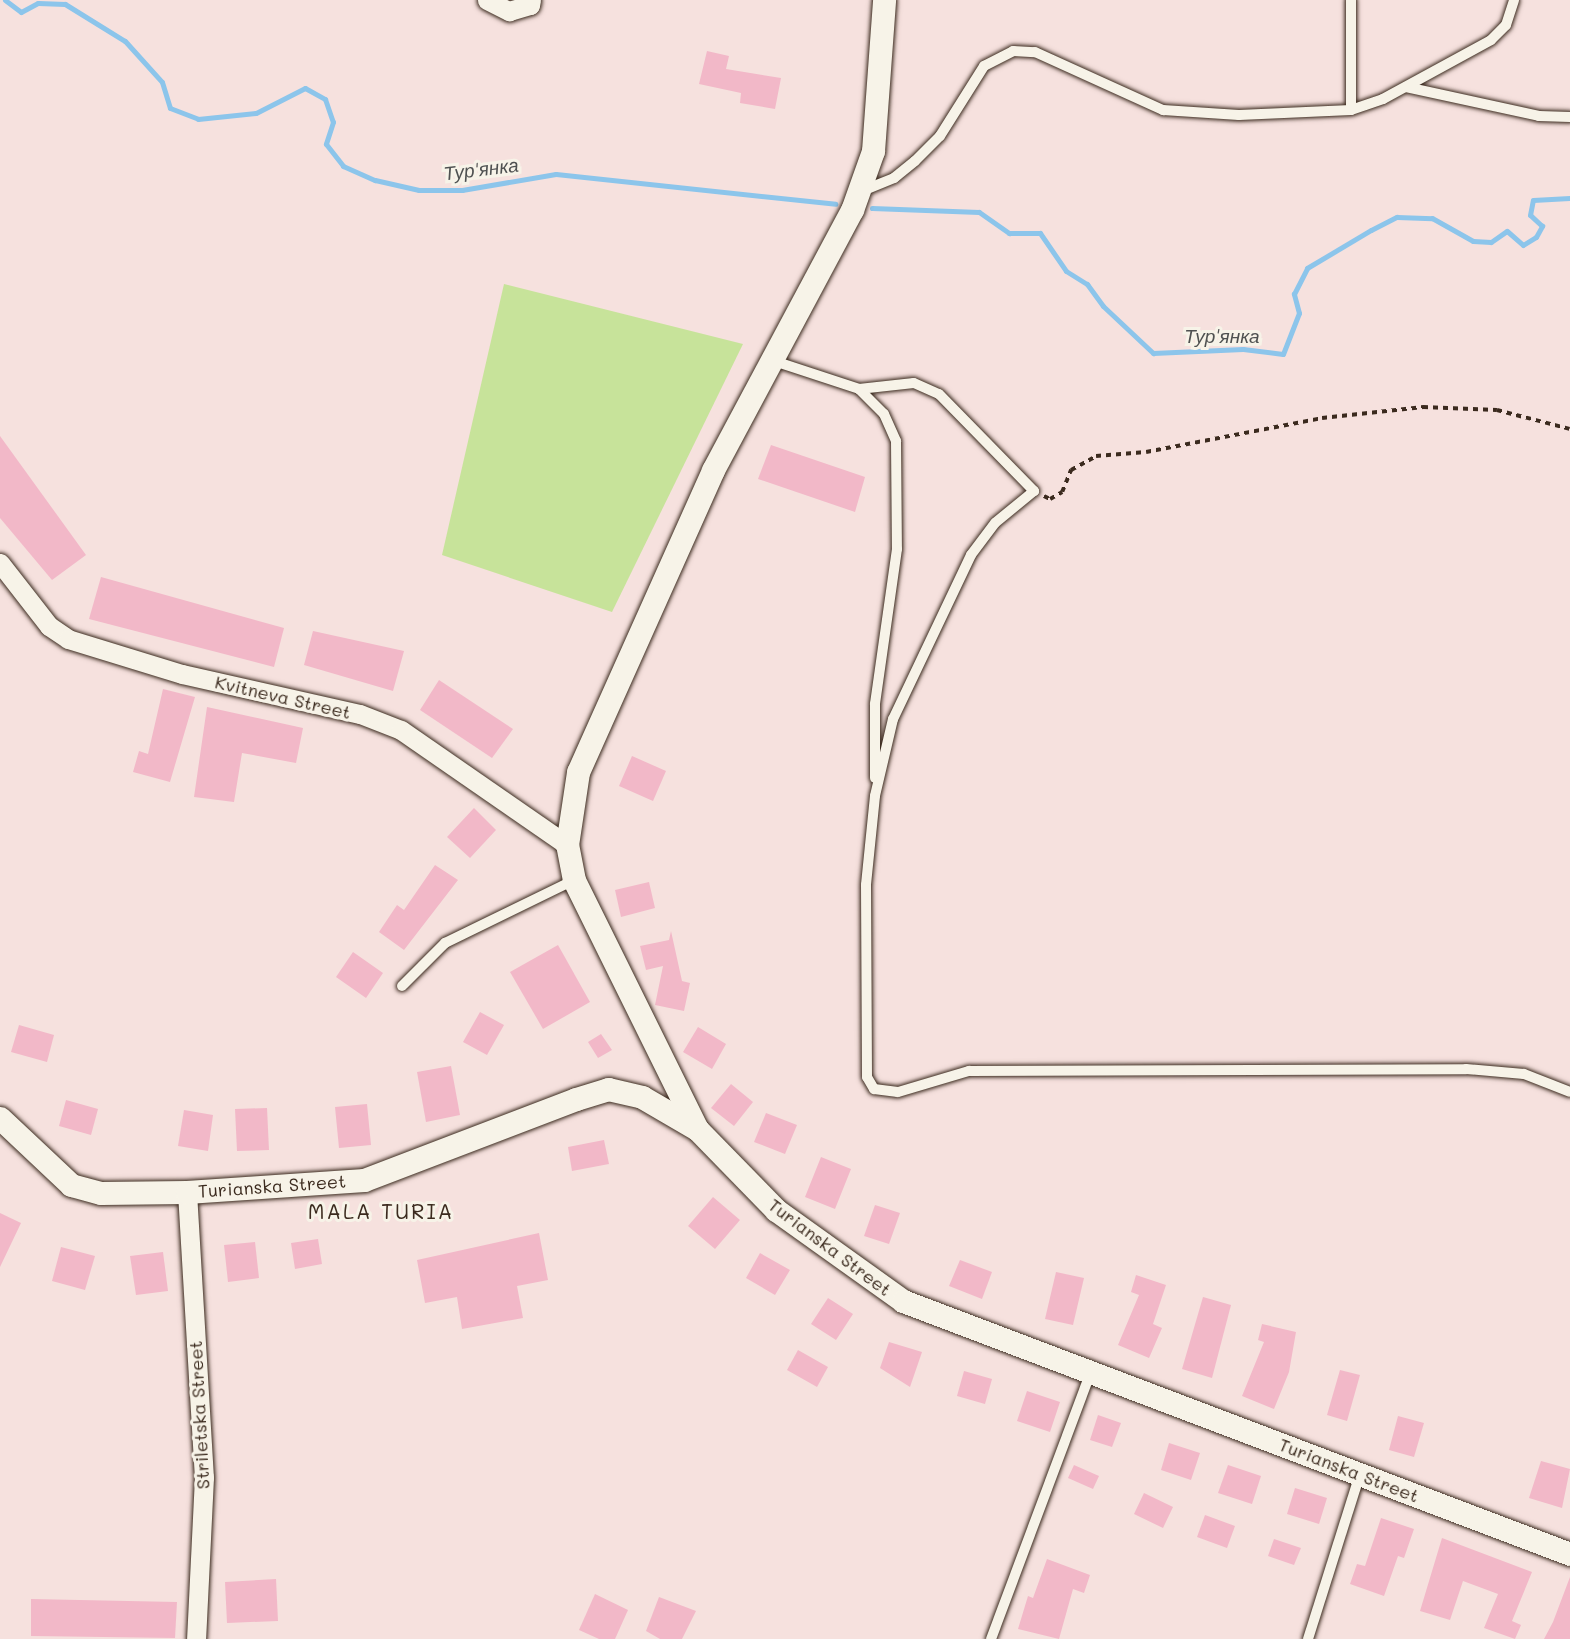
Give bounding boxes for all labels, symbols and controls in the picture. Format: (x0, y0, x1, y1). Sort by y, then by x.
water label: Тур'янка (442, 153, 520, 185)
water label: Тур'янка (1184, 325, 1260, 347)
street label: Kvitneva Street (213, 671, 353, 723)
street label: Turianska Street (197, 1170, 347, 1202)
street label: Turianska Street (764, 1194, 896, 1300)
district label: MALA TURIA (309, 1198, 453, 1224)
street label: Striletska Street (184, 1340, 214, 1490)
street label: Turianska Street (1276, 1433, 1422, 1507)

